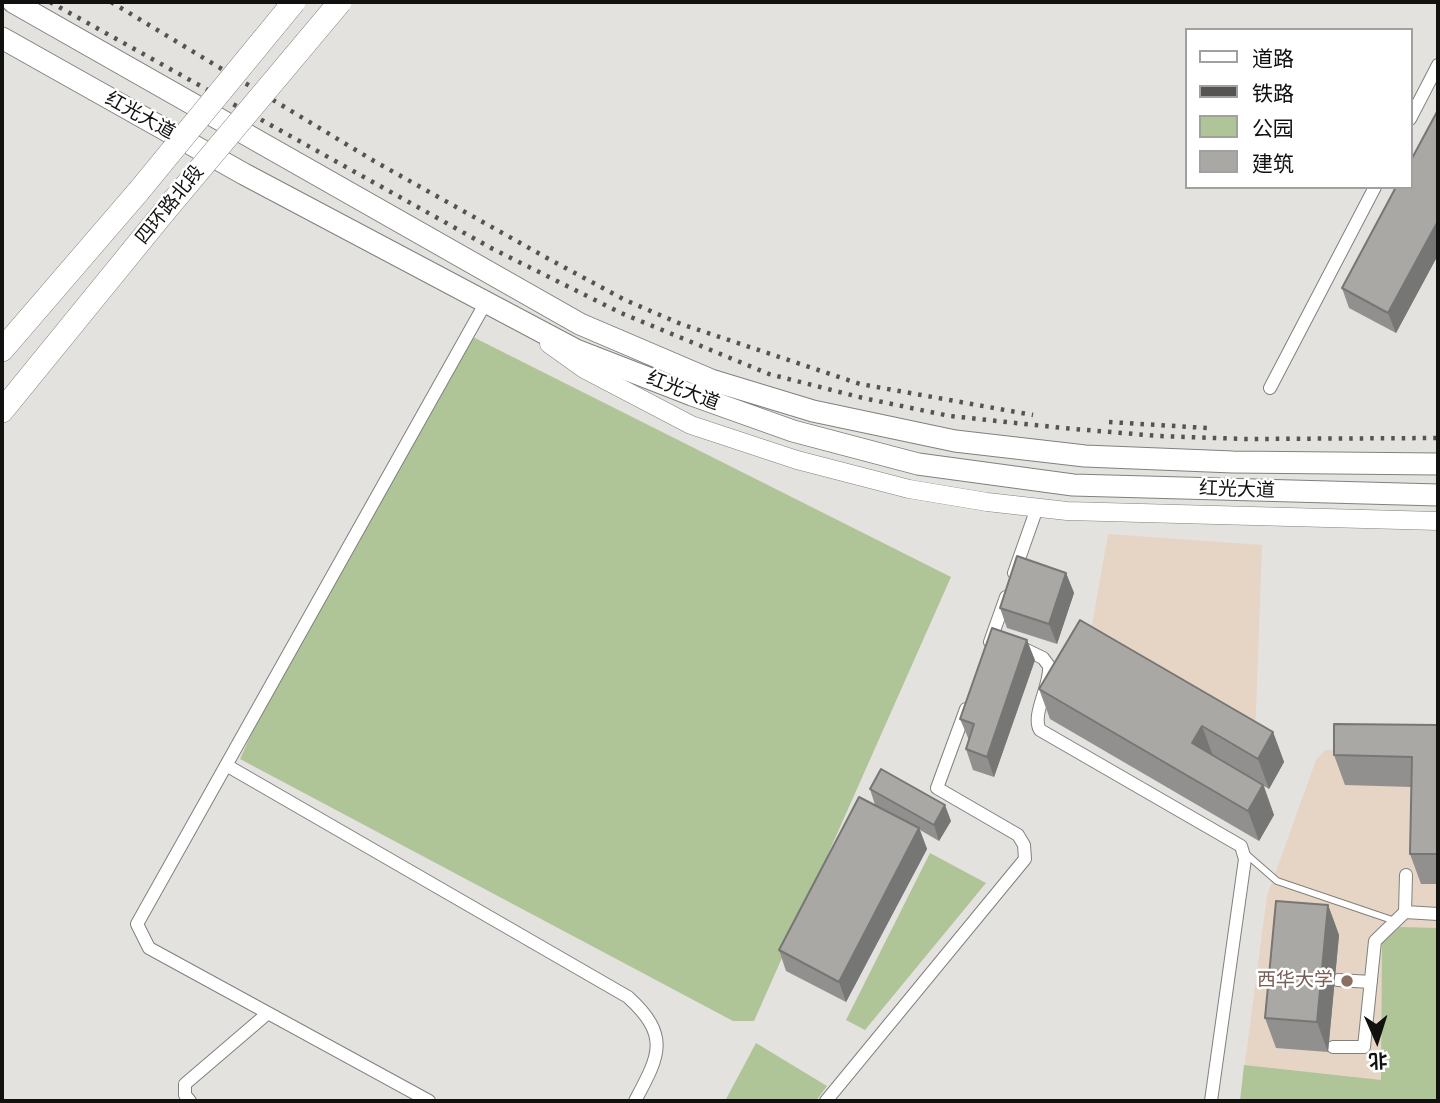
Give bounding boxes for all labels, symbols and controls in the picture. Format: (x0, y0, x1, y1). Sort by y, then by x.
legend (1184, 28, 1412, 189)
text: 道路 (1252, 45, 1294, 72)
text: 铁路 (1252, 80, 1294, 107)
street label: 红光大道 (101, 88, 179, 144)
text: 公园 (1252, 115, 1294, 142)
text: 建筑 (1252, 150, 1294, 177)
street label: 四环路北段 (131, 161, 209, 249)
street label: 红光大道 (643, 367, 723, 415)
street label: 红光大道 (1199, 477, 1275, 503)
place label: 西华大学 (1257, 970, 1333, 992)
marker: 西华大学 (1339, 973, 1355, 989)
north arrow (1342, 1005, 1412, 1075)
text: 北 (1368, 1048, 1388, 1073)

